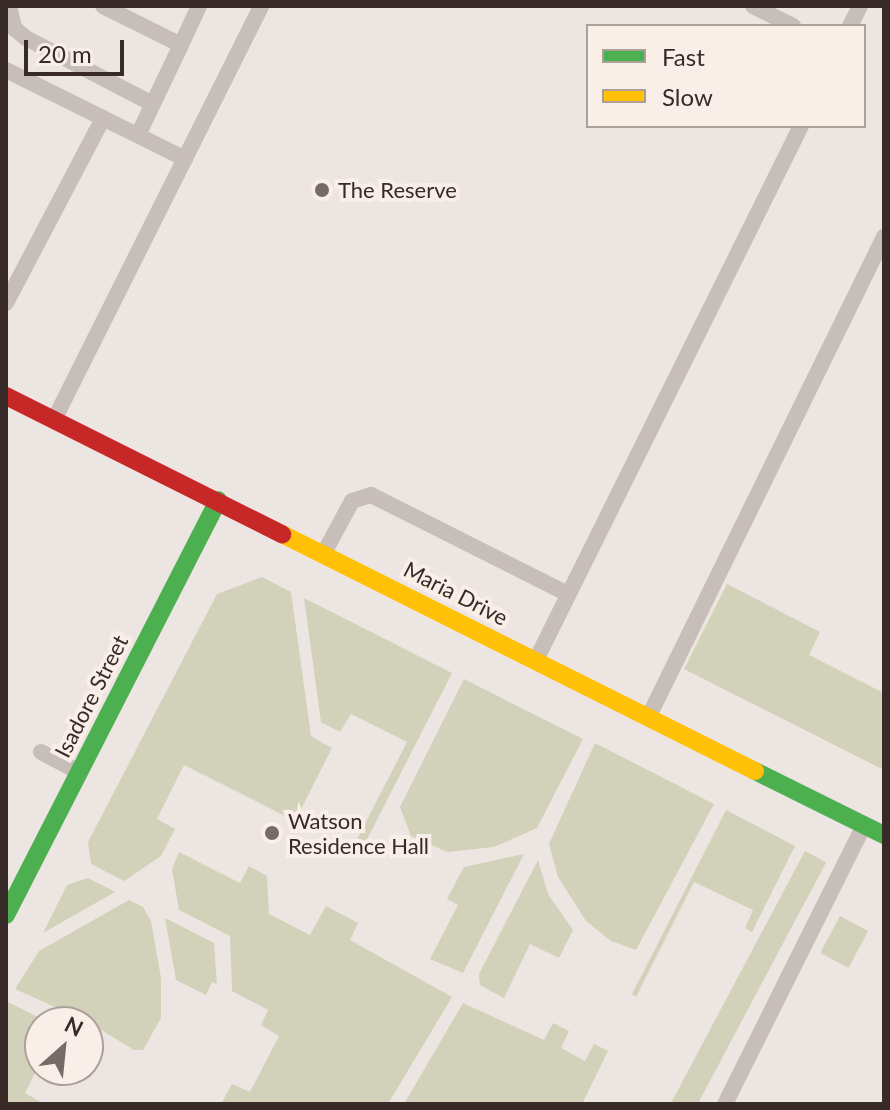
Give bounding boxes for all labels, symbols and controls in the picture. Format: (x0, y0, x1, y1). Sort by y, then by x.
scale bar (28, 24, 128, 74)
legend (586, 24, 866, 128)
text: 20 m (38, 39, 92, 68)
text: Fast (662, 42, 705, 71)
text: Slow (662, 82, 713, 111)
place label: The Reserve (338, 177, 457, 203)
marker: The Reserve (313, 181, 331, 199)
street label: Maria Drive (400, 556, 512, 630)
street label: Isadore Street (49, 630, 133, 762)
place label: Watson Residence Hall (288, 807, 429, 858)
marker: Watson Residence Hall (263, 824, 281, 842)
north arrow (24, 1006, 104, 1086)
text: N (61, 1010, 88, 1042)

